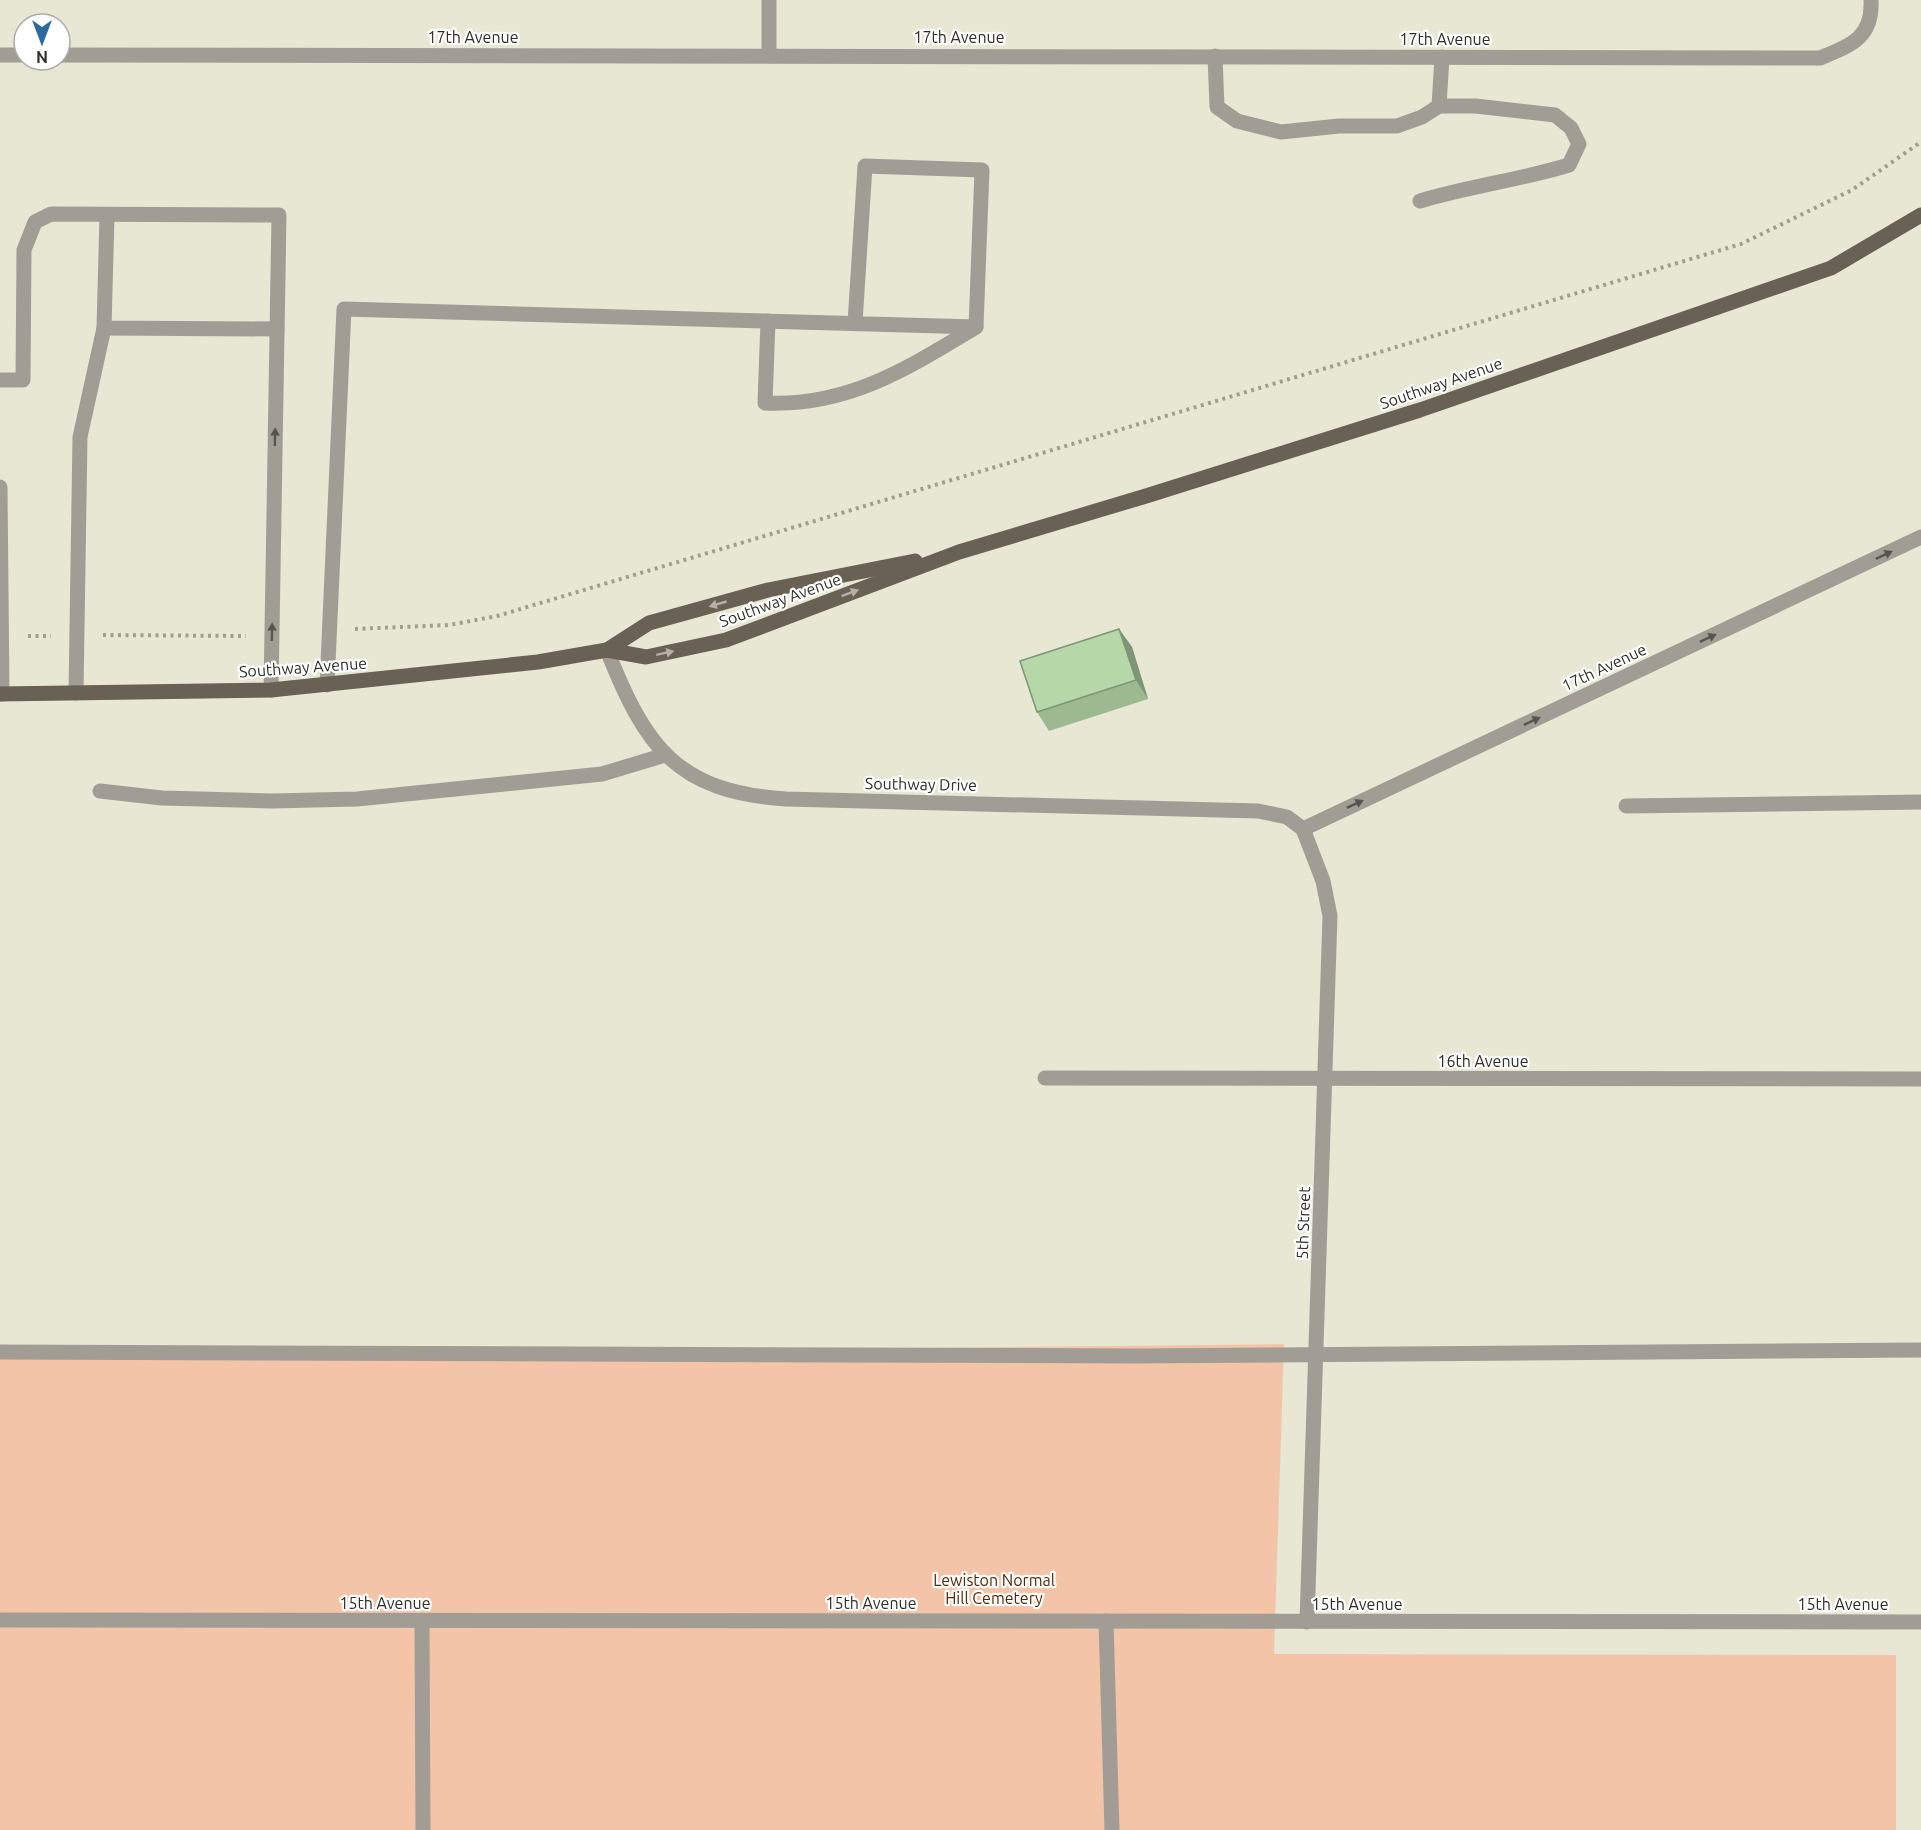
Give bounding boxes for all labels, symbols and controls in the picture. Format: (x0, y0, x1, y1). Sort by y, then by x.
north arrow (12, 12, 72, 72)
street label: 17th Avenue (427, 28, 519, 46)
street label: 17th Avenue (913, 28, 1005, 46)
street label: 17th Avenue (1399, 30, 1491, 48)
text: N (36, 48, 48, 66)
street label: Southway Avenue (1377, 354, 1505, 412)
one-way arrow (270, 427, 280, 446)
one-way arrow (1876, 550, 1893, 559)
street label: Southway Avenue (717, 570, 843, 630)
one-way arrow (841, 588, 859, 598)
one-way arrow (709, 600, 727, 609)
one-way arrow (267, 622, 277, 641)
one-way arrow (1700, 633, 1717, 642)
street label: 17th Avenue (1559, 640, 1649, 694)
one-way arrow (655, 648, 674, 657)
street label: Southway Avenue (238, 654, 368, 680)
one-way arrow (1523, 717, 1540, 726)
street label: Southway Drive (865, 774, 977, 794)
one-way arrow (1347, 800, 1364, 809)
street label: 16th Avenue (1437, 1052, 1529, 1070)
street label: 5th Street (1293, 1186, 1313, 1260)
park label: Lewiston Normal Hill Cemetery (933, 1571, 1055, 1607)
street label: 15th Avenue (339, 1594, 431, 1612)
street label: 15th Avenue (825, 1594, 917, 1612)
street label: 15th Avenue (1311, 1595, 1403, 1613)
street label: 15th Avenue (1797, 1595, 1889, 1613)

